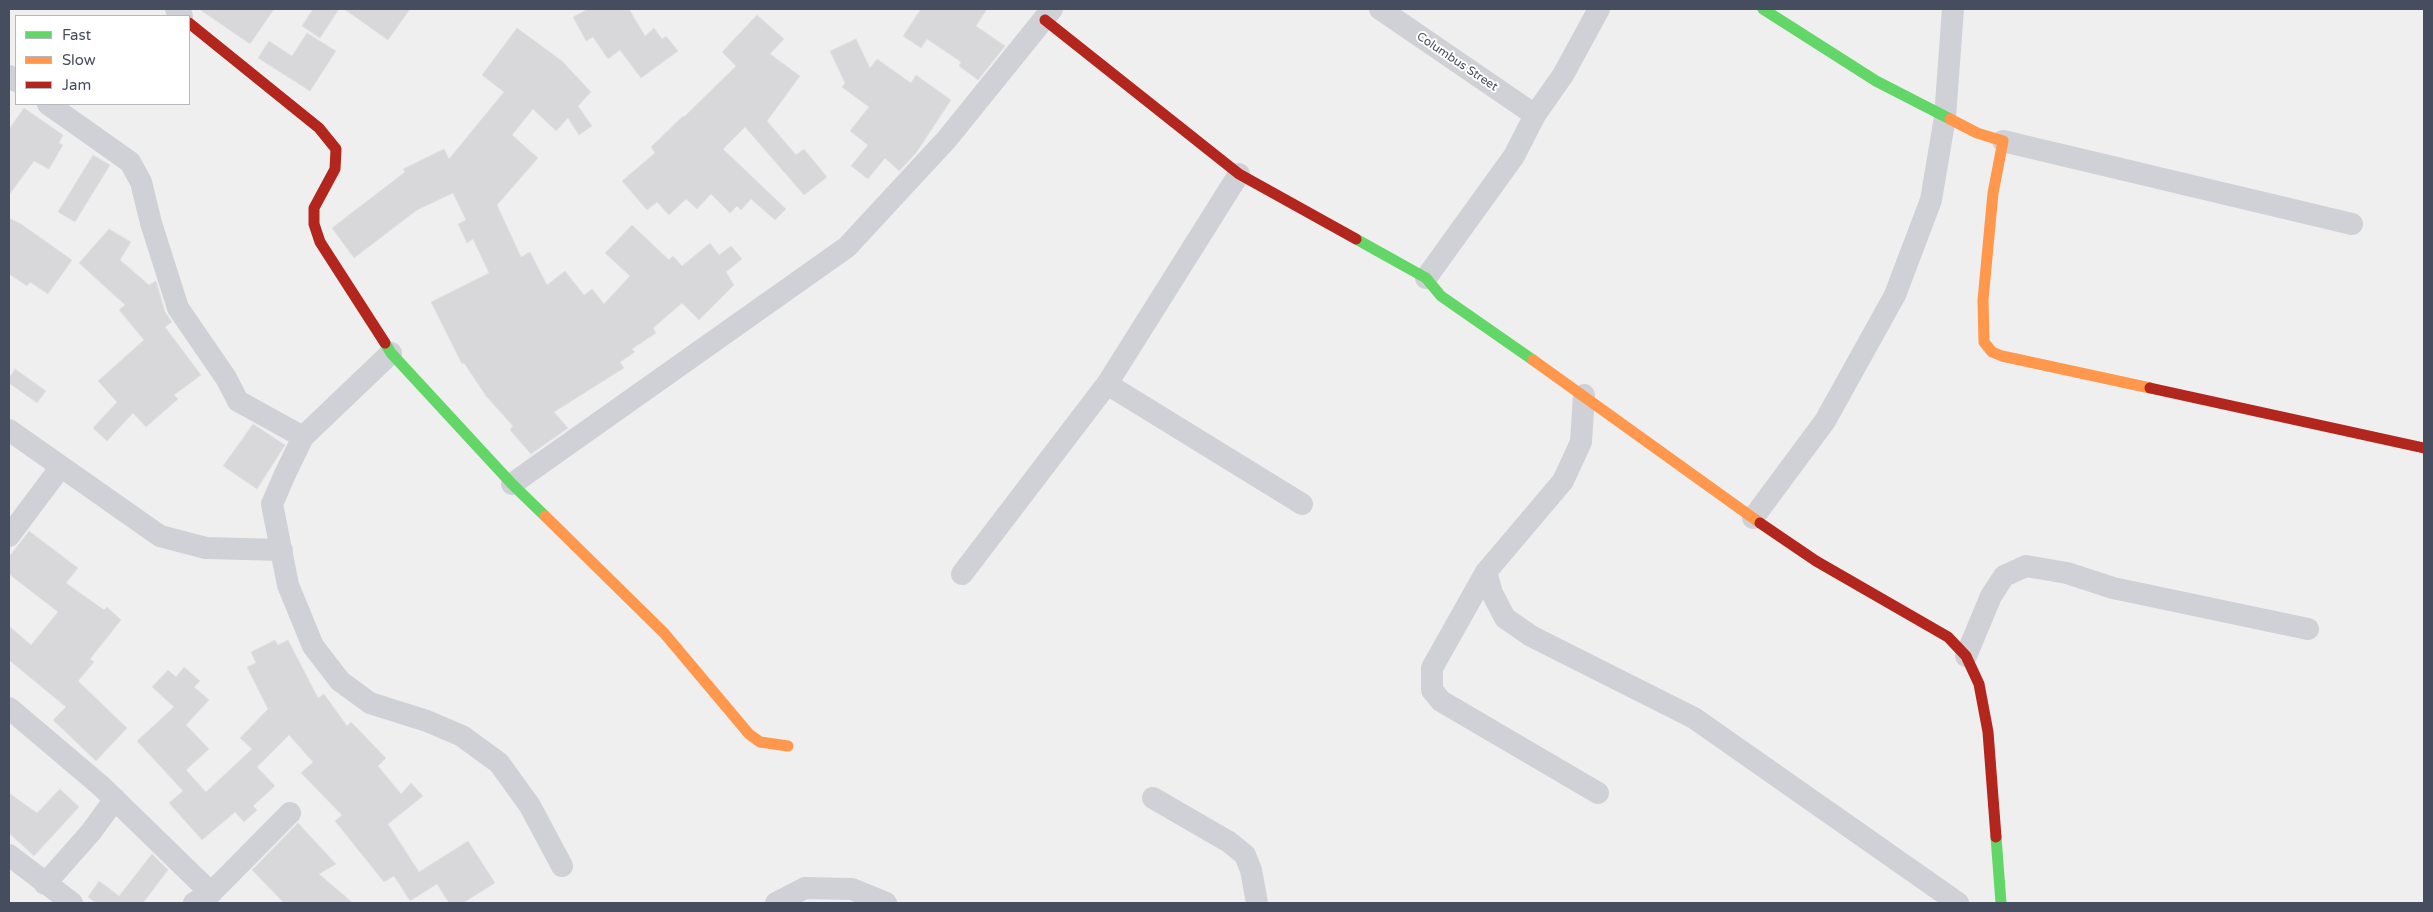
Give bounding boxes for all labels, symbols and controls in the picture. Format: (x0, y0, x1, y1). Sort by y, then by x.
legend (15, 15, 190, 105)
text: Fast (62, 26, 91, 44)
street label: Columbus Street (1414, 30, 1500, 94)
text: Slow (62, 51, 96, 69)
text: Jam (62, 76, 91, 94)

